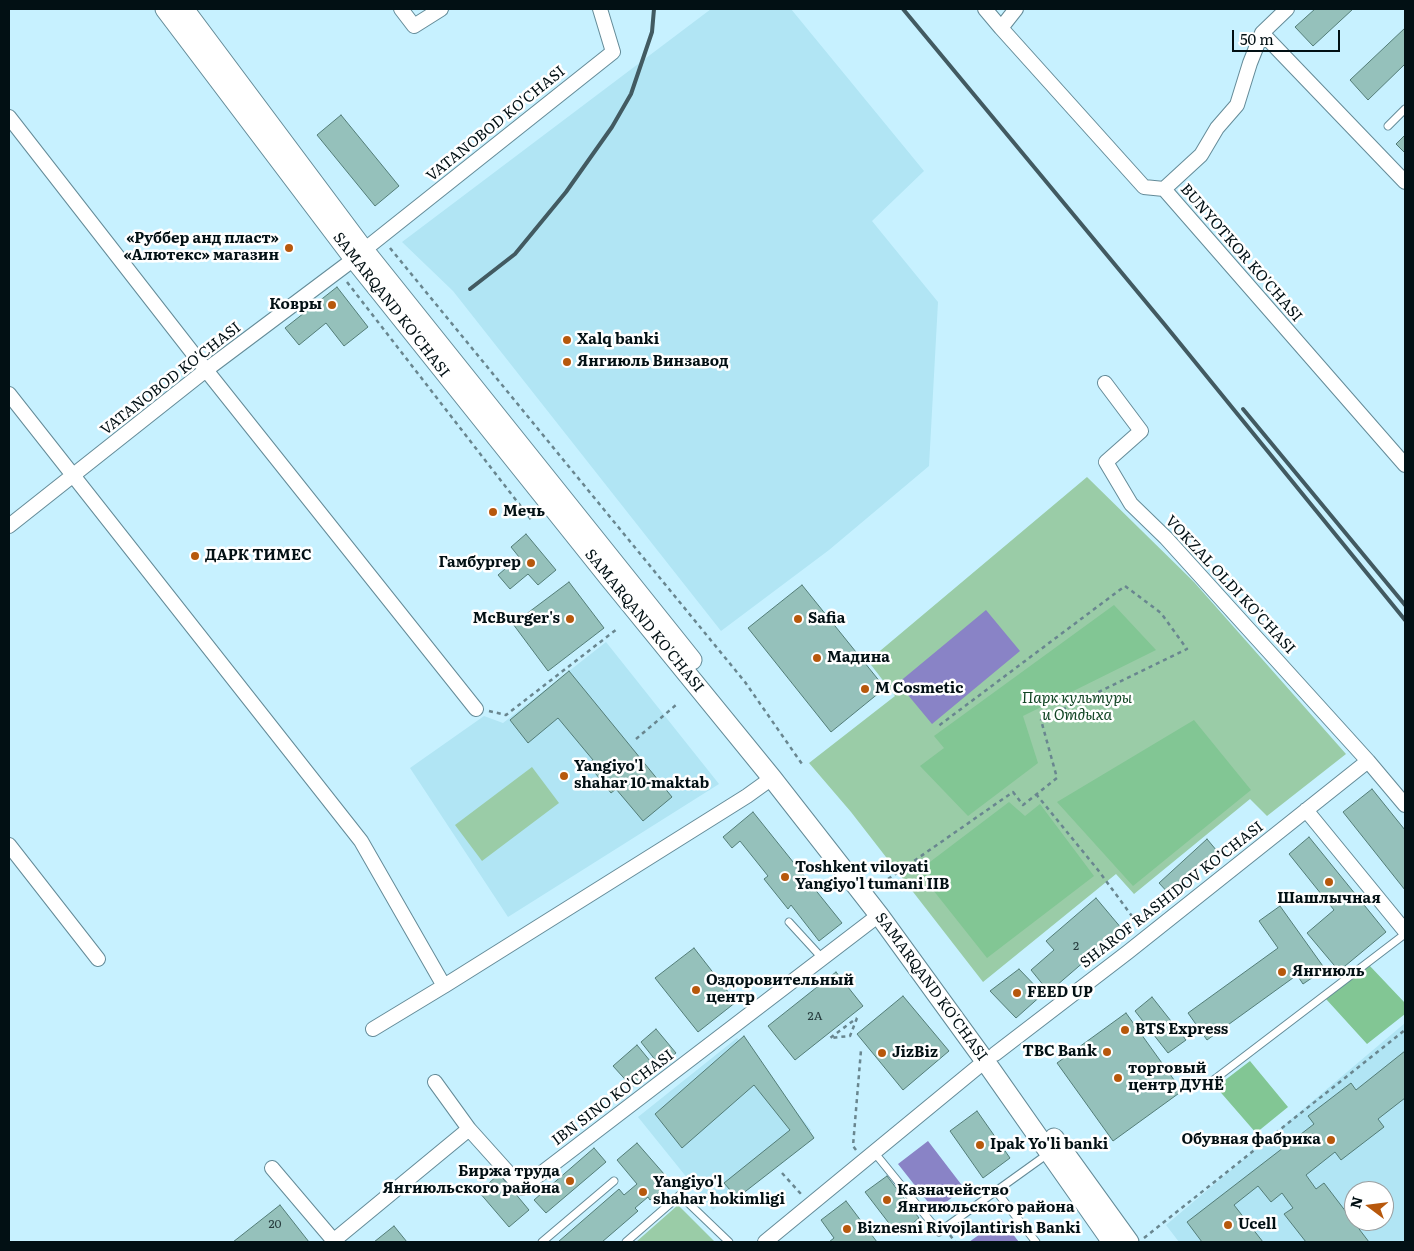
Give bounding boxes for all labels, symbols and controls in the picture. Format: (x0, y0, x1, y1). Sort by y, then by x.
scale bar (1234, 20, 1342, 52)
text: 50 m (1240, 27, 1274, 50)
street label: VATANOBOD KO'CHASI (423, 63, 569, 185)
street label: BUNYOTKOR KO'CHASI (1176, 180, 1306, 326)
street label: SAMARQAND KO'CHASI (329, 229, 453, 381)
place label: «Руббер анд пласт» «Алютекс» магазин (124, 230, 279, 265)
marker: «Руббер анд пласт» «Алютекс» магазин (283, 242, 295, 254)
place label: Ковры (269, 296, 322, 314)
marker: Ковры (326, 299, 338, 311)
street label: VATANOBOD KO'CHASI (97, 319, 245, 439)
place label: Xalq banki (577, 331, 659, 349)
marker: Xalq banki (561, 334, 573, 346)
place label: Янгиюль Винзавод (577, 353, 729, 371)
marker: Янгиюль Винзавод (561, 356, 573, 368)
place label: Мечь (503, 503, 545, 521)
marker: Мечь (487, 506, 499, 518)
street label: VOKZAL OLDI KO'CHASI (1161, 512, 1299, 658)
street label: SAMARQAND KO'CHASI (581, 546, 707, 696)
place label: ДАРК ТИМЕС (205, 547, 312, 565)
marker: ДАРК ТИМЕС (189, 550, 201, 562)
place label: Гамбургер (438, 554, 521, 572)
marker: Гамбургер (525, 557, 537, 569)
place label: McBurger's (473, 610, 560, 628)
place label: Safia (808, 610, 845, 628)
marker: McBurger's (564, 613, 576, 625)
marker: Safia (792, 613, 804, 625)
place label: Мадина (827, 649, 890, 667)
marker: Мадина (811, 652, 823, 664)
place label: M Cosmetic (875, 680, 963, 698)
marker: M Cosmetic (859, 683, 871, 695)
park label: Парк культуры и Отдыха (1022, 690, 1132, 725)
place label: Yangiyo'l shahar 10-maktab (574, 758, 709, 793)
marker: Yangiyo'l shahar 10-maktab (558, 770, 570, 782)
street label: SHAROF RASHIDOV KO’CHASI (1077, 818, 1267, 972)
place label: Toshkent viloyati Yangiyo'l tumani IIB (795, 859, 949, 894)
marker: Toshkent viloyati Yangiyo'l tumani IIB (779, 871, 791, 883)
marker: Шашлычная (1323, 876, 1335, 888)
place label: Шашлычная (1277, 890, 1381, 908)
street label: SAMARQAND KO'CHASI (871, 909, 991, 1065)
house number: 2 (1073, 939, 1079, 953)
place label: Янгиюль (1292, 963, 1365, 981)
marker: Янгиюль (1276, 966, 1288, 978)
place label: Оздоровительный центр (706, 972, 854, 1007)
marker: Оздоровительный центр (690, 984, 702, 996)
place label: FEED UP (1027, 984, 1093, 1002)
marker: FEED UP (1011, 987, 1023, 999)
house number: 2А (808, 1009, 822, 1023)
place label: BTS Express (1135, 1021, 1228, 1039)
marker: BTS Express (1119, 1024, 1131, 1036)
place label: TBC Bank (1022, 1043, 1097, 1061)
place label: JizBiz (892, 1044, 938, 1062)
street label: IBN SINO KO'CHASI (549, 1046, 677, 1150)
marker: TBC Bank (1101, 1046, 1113, 1058)
marker: JizBiz (876, 1047, 888, 1059)
place label: торговый центр ДУНЁ (1128, 1060, 1224, 1095)
marker: торговый центр ДУНЁ (1112, 1072, 1124, 1084)
place label: Обувная фабрика (1181, 1131, 1321, 1149)
marker: Обувная фабрика (1325, 1134, 1337, 1146)
place label: Ipak Yo'li banki (990, 1136, 1108, 1154)
marker: Ipak Yo'li banki (974, 1139, 986, 1151)
place label: Биржа труда Янгиюльского района (382, 1163, 560, 1198)
place label: Yangiyo'l shahar hokimligi (653, 1174, 785, 1209)
marker: Биржа труда Янгиюльского района (564, 1175, 576, 1187)
north arrow (1344, 1181, 1394, 1231)
place label: Казначейство Янгиюльского района (897, 1182, 1075, 1217)
marker: Yangiyo'l shahar hokimligi (637, 1186, 649, 1198)
marker: Казначейство Янгиюльского района (881, 1194, 893, 1206)
text: N (1344, 1194, 1367, 1211)
place label: Ucell (1238, 1216, 1277, 1234)
house number: 20 (268, 1217, 282, 1231)
marker: Ucell (1222, 1219, 1234, 1231)
place label: Biznesni Rivojlantirish Banki (857, 1220, 1081, 1238)
marker: Biznesni Rivojlantirish Banki (841, 1223, 853, 1235)

